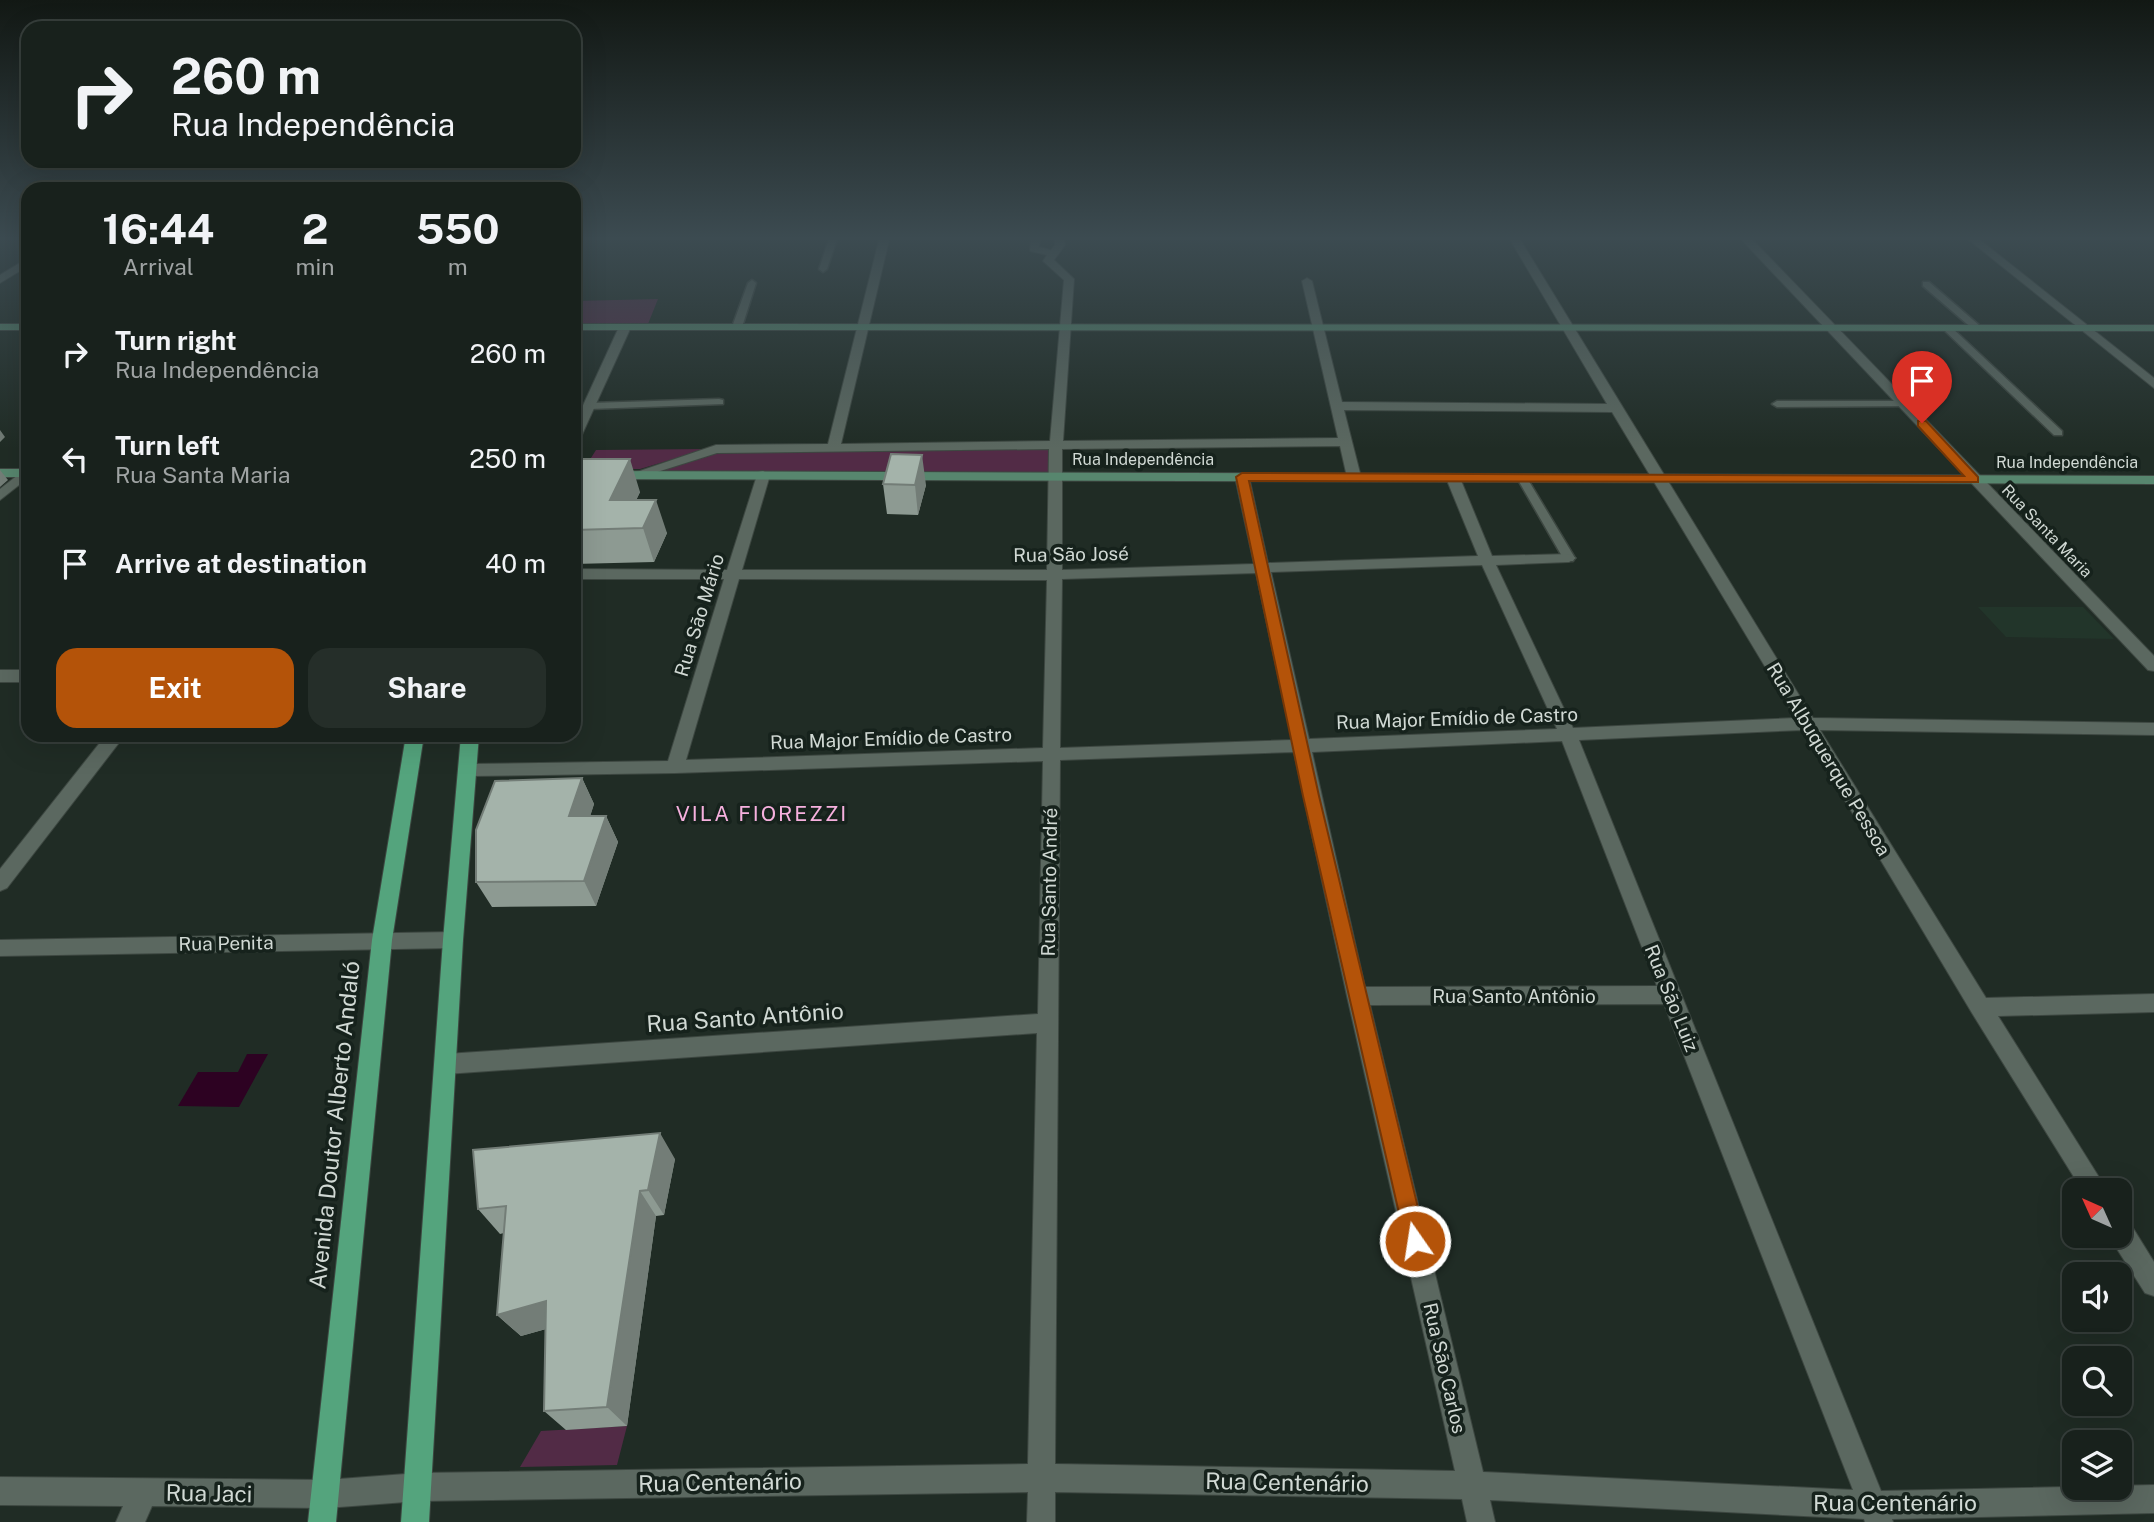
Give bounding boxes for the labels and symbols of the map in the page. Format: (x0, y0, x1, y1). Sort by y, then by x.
pin (1892, 351, 1952, 423)
street label: Rua Independência (1072, 450, 1214, 469)
street label: Rua Independência (1996, 453, 2138, 472)
street label: Rua Santa Maria (1998, 480, 2096, 582)
street label: Rua São José (1013, 542, 1129, 566)
street label: Rua São Mário (670, 551, 728, 679)
street label: Rua Albuquerque Pessoa (1763, 658, 1895, 860)
street label: Rua Major Emídio de Castro (1335, 703, 1579, 733)
street label: Rua Major Emídio de Castro (769, 723, 1013, 753)
district label: VILA FIOREZZI (676, 801, 848, 826)
street label: Rua Santo André (1037, 807, 1061, 957)
street label: Rua Penita (178, 931, 274, 955)
street label: Rua São Luiz (1641, 941, 1703, 1055)
street label: Avenida Doutor Alberto Andaló (303, 960, 365, 1290)
street label: Rua Santo Antônio (1432, 985, 1596, 1007)
street label: Rua Santo Antônio (645, 997, 845, 1037)
north arrow (2062, 1178, 2132, 1248)
position arrow (1378, 1204, 1452, 1278)
street label: Rua São Carlos (1419, 1300, 1471, 1436)
street label: Rua Centenário (638, 1467, 802, 1497)
street label: Rua Centenário (1205, 1467, 1369, 1497)
street label: Rua Jaci (165, 1479, 253, 1507)
street label: Rua Centenário (1813, 1489, 1977, 1516)

